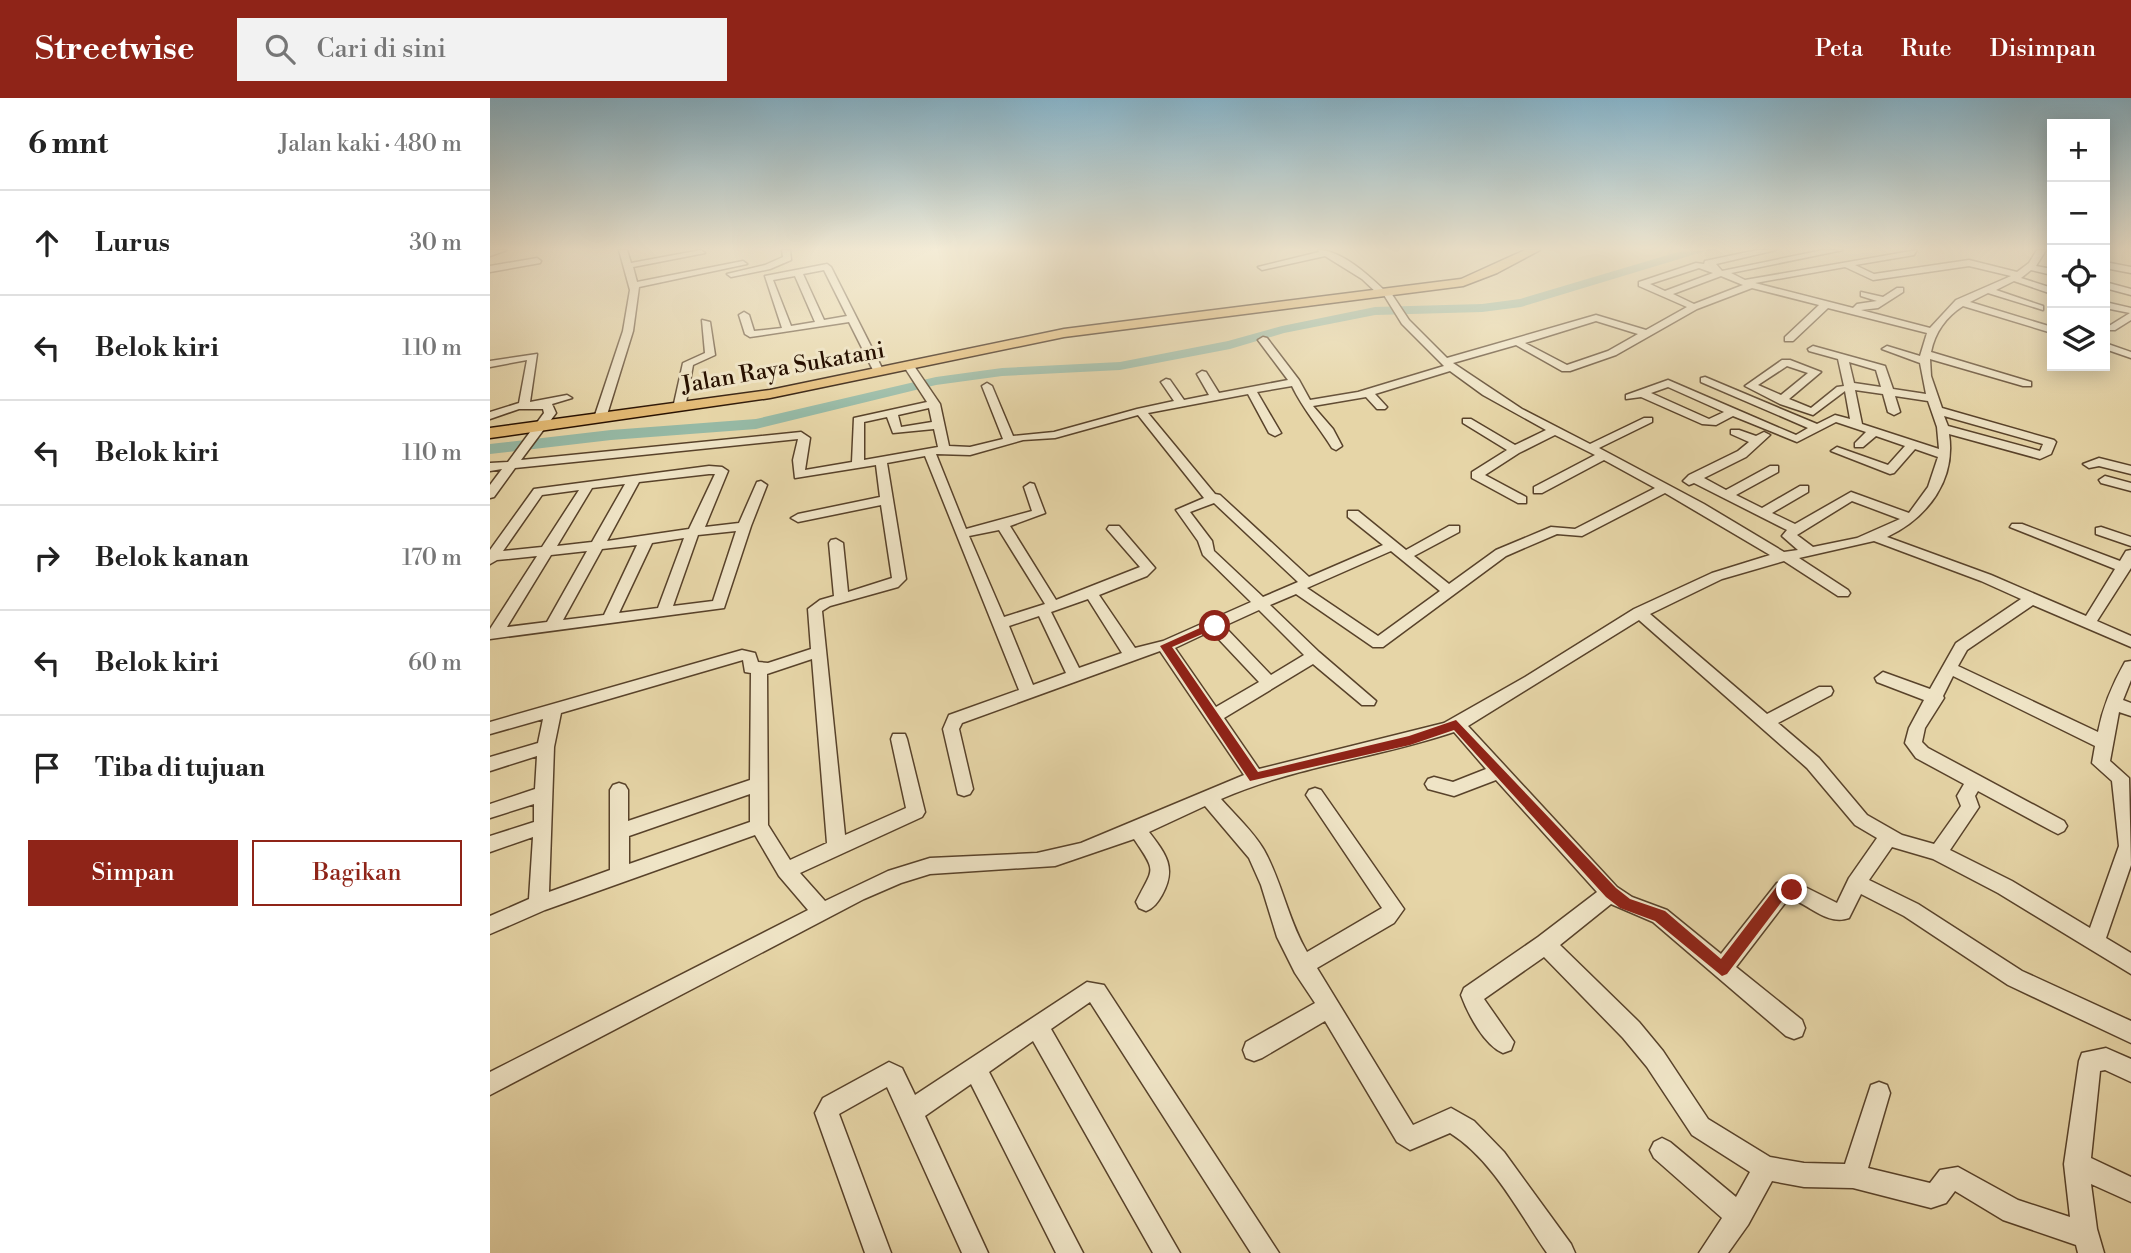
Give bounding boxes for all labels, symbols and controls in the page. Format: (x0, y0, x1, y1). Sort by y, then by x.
search box (237, 18, 727, 81)
text: Streetwise (35, 29, 195, 70)
icon: search (261, 30, 299, 68)
text: Cari di sini (317, 33, 446, 65)
text: Peta (1815, 34, 1863, 64)
text: Rute (1901, 34, 1952, 64)
text: Disimpan (1990, 34, 2096, 64)
map controls (2047, 119, 2110, 371)
button: + (2047, 119, 2110, 182)
text: 6 mnt (28, 125, 108, 163)
text: Jalan kaki · 480 m (279, 130, 462, 158)
button: − (2047, 182, 2110, 245)
icon: ahead (28, 224, 66, 262)
text: Lurus (95, 227, 170, 259)
text: 30 m (409, 229, 462, 257)
button: locate (2047, 245, 2110, 308)
button: layers (2047, 308, 2110, 371)
icon: left (28, 329, 66, 367)
text: Belok kiri (95, 332, 219, 364)
text: 110 m (402, 334, 462, 362)
street label: Jalan Raya Sukatani (678, 336, 887, 400)
icon: left (28, 434, 66, 472)
text: Belok kiri (95, 437, 219, 469)
text: 110 m (402, 439, 462, 467)
icon: right (28, 539, 66, 577)
text: Belok kanan (95, 542, 249, 574)
text: 170 m (402, 544, 462, 572)
route start (1199, 610, 1230, 641)
icon: left (28, 644, 66, 682)
text: Belok kiri (95, 647, 219, 679)
text: 60 m (408, 649, 462, 677)
icon: arrive (28, 749, 66, 787)
text: Tiba di tujuan (95, 752, 265, 784)
button: Simpan (28, 840, 238, 906)
button: Bagikan (252, 840, 462, 906)
route end (1776, 874, 1807, 905)

